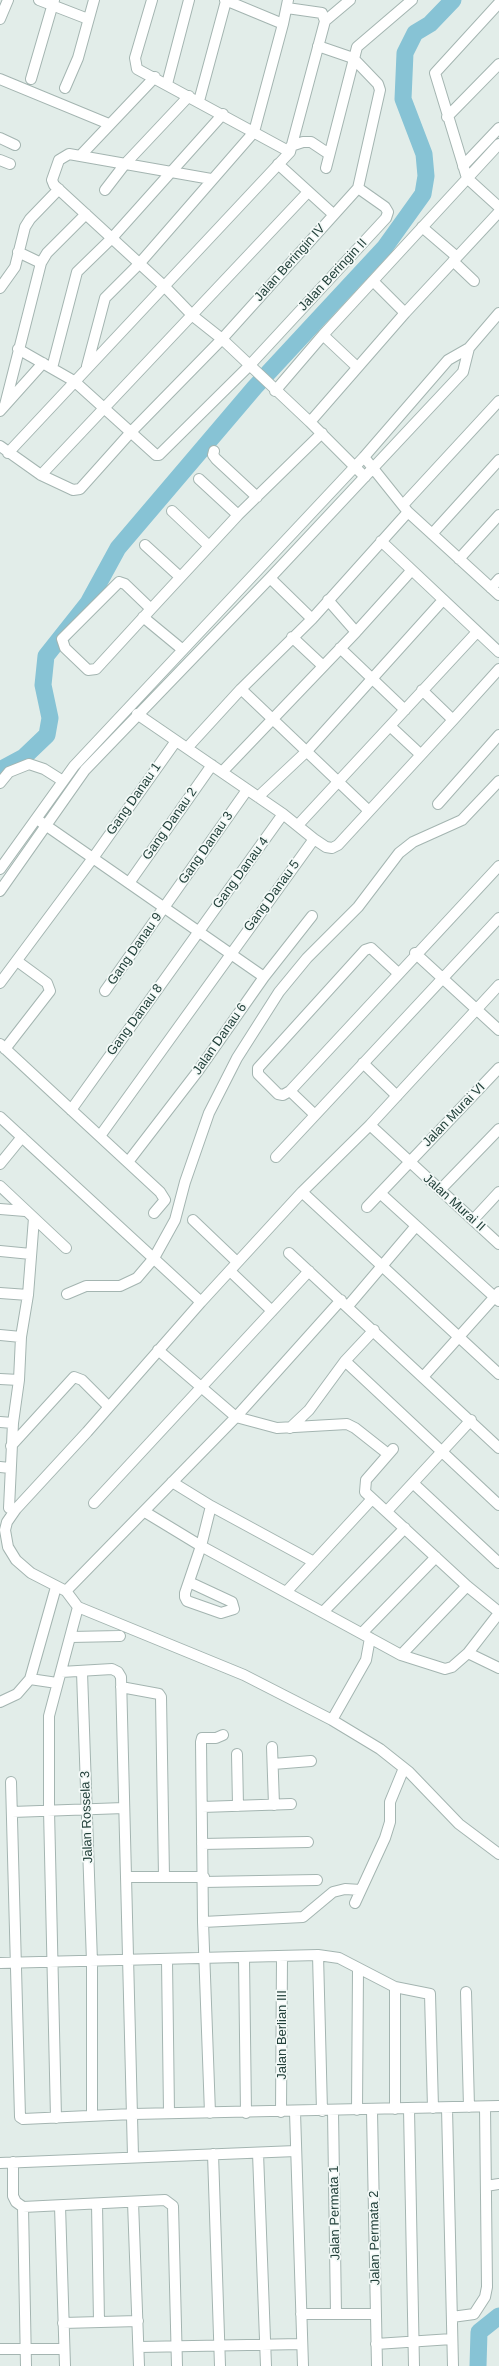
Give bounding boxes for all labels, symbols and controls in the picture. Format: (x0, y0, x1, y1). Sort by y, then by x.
street label: Jalan Beringin IV (251, 221, 329, 305)
street label: Jalan Beringin II (296, 236, 370, 314)
street label: Gang Danau 1 (103, 760, 165, 838)
street label: Gang Danau 2 (139, 785, 201, 863)
street label: Gang Danau 3 (175, 809, 237, 887)
street label: Gang Danau 4 (210, 834, 272, 912)
street label: Gang Danau 5 (241, 857, 303, 935)
street label: Gang Danau 9 (104, 910, 166, 988)
street label: Gang Danau 8 (104, 981, 166, 1059)
street label: Jalan Danau 6 (190, 1000, 250, 1078)
street label: Jalan Murai VI (420, 1080, 488, 1150)
street label: Jalan Murai II (420, 1171, 488, 1235)
street label: Jalan Rossela 3 (78, 1771, 96, 1863)
street label: Jalan Berlian III (274, 1990, 290, 2080)
street label: Jalan Permata 1 (326, 2166, 344, 2260)
street label: Jalan Permata 2 (366, 2191, 384, 2285)

